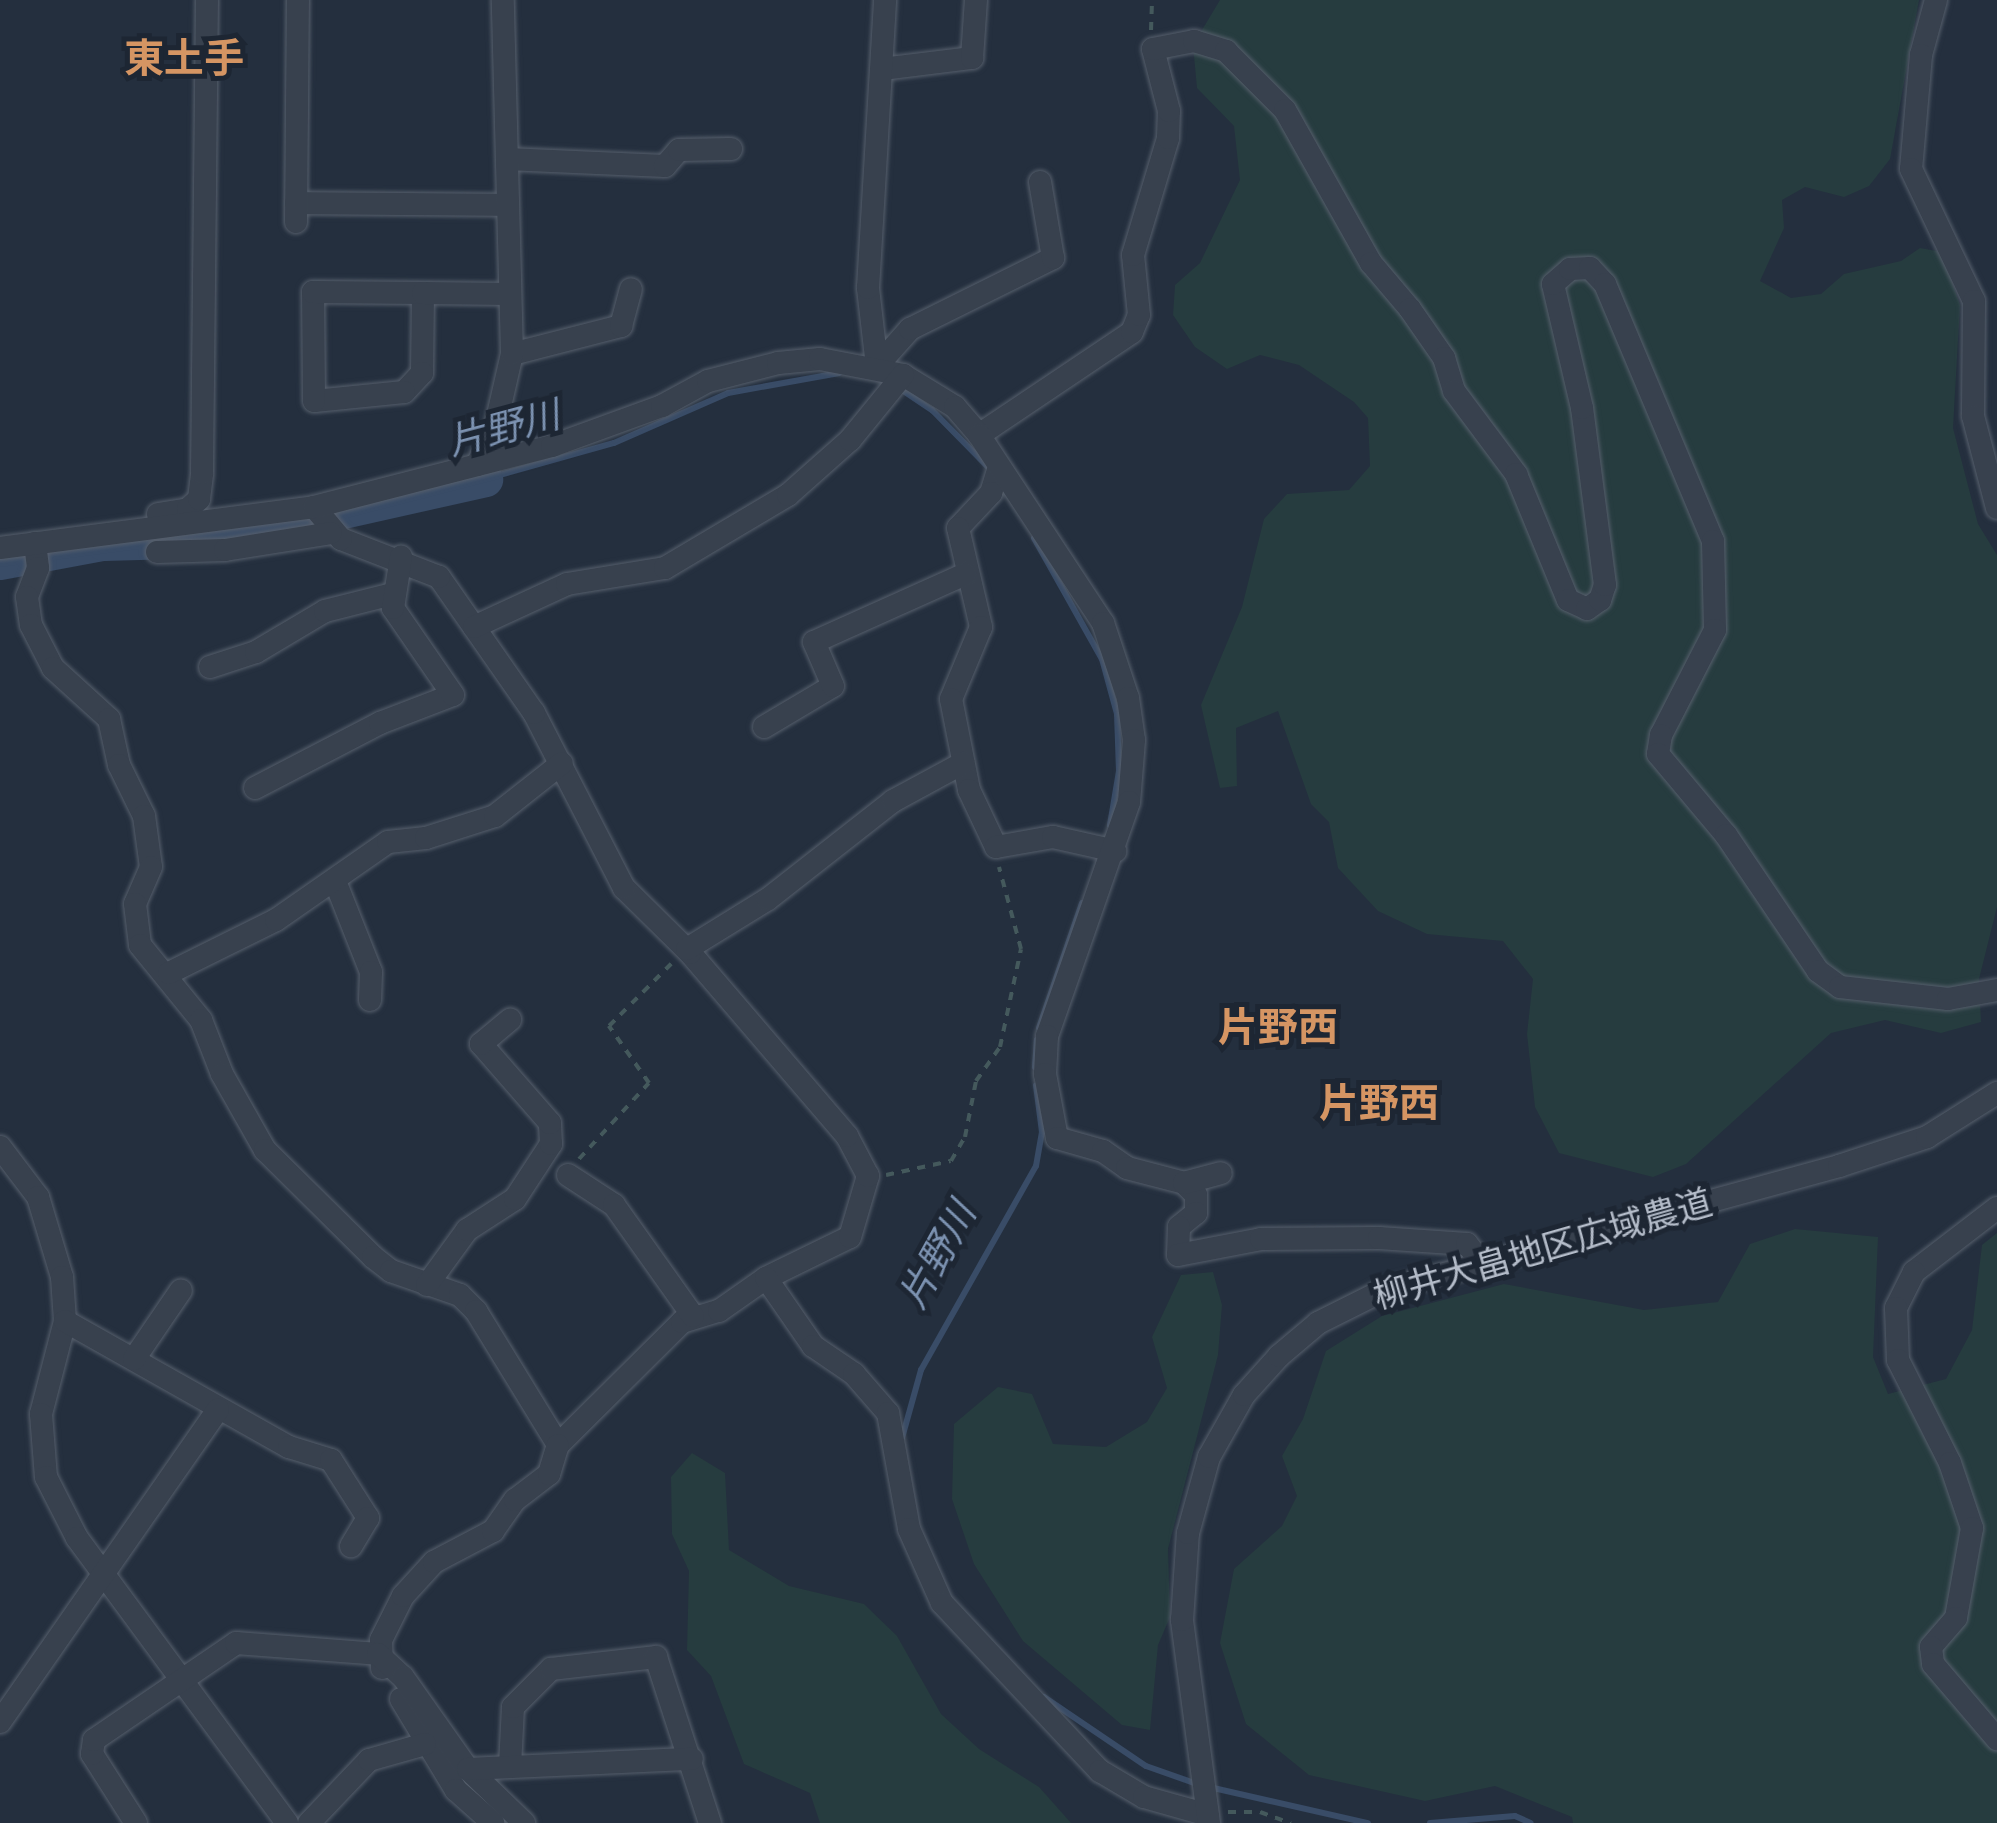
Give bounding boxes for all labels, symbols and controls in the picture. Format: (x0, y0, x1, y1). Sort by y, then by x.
district label: 東土手 (124, 36, 244, 84)
water label: 片野川 (443, 393, 565, 467)
district label: 片野西 (1218, 1005, 1338, 1053)
district label: 片野西 (1319, 1081, 1439, 1129)
street label: 柳井大畠地区広域農道 (1369, 1182, 1717, 1318)
water label: 片野川 (891, 1195, 987, 1317)

